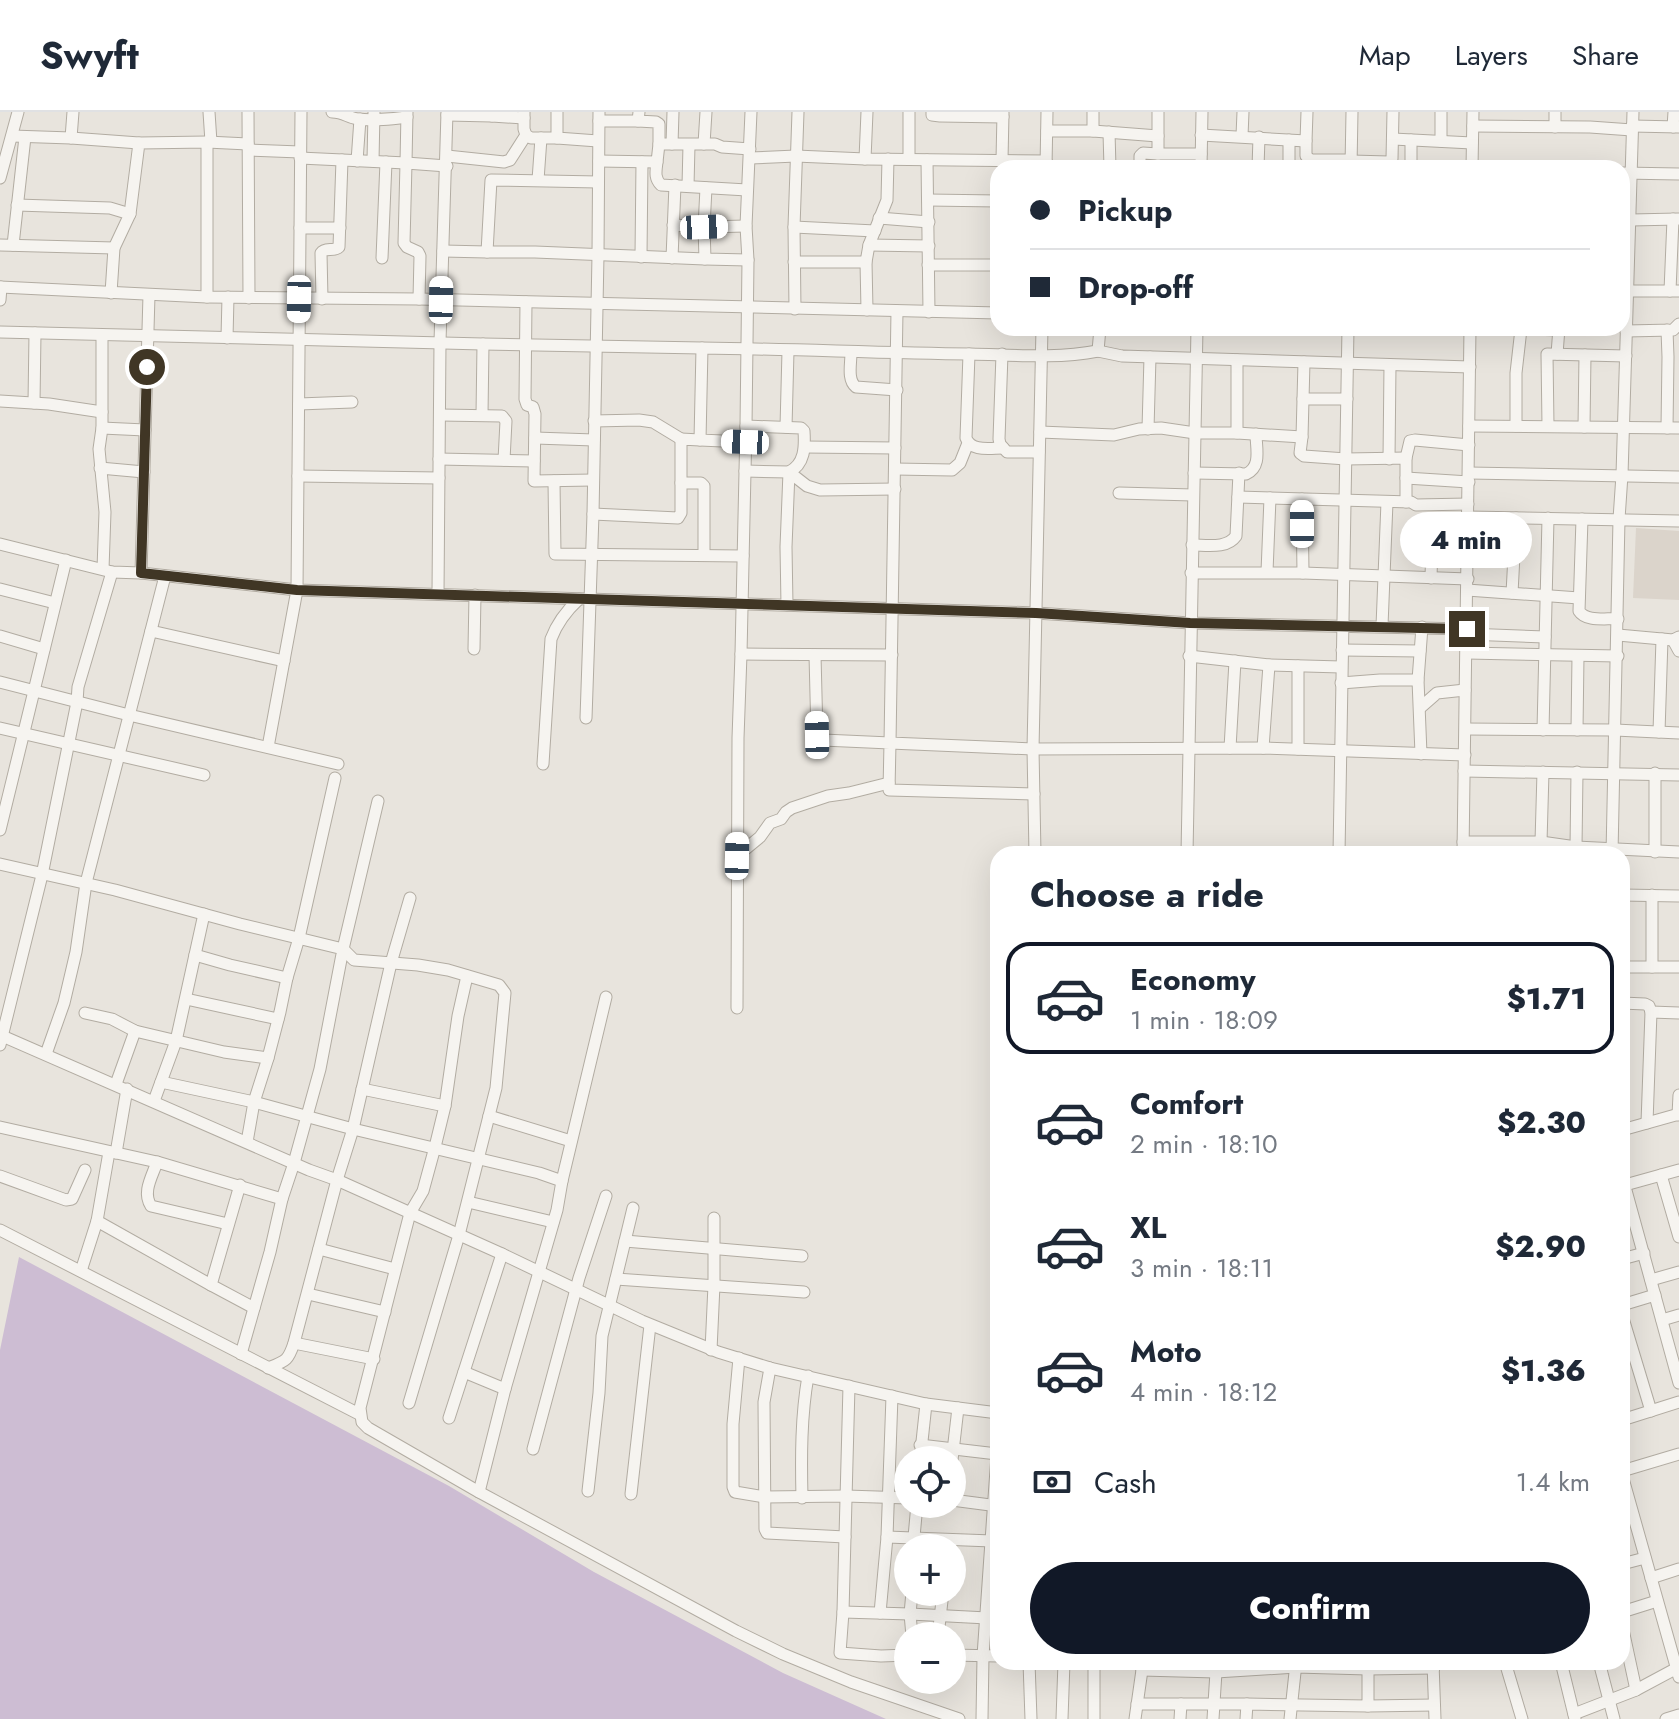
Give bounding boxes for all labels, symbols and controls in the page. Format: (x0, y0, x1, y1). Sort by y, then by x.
text: Swyft (40, 28, 139, 83)
text: Map (1359, 35, 1411, 76)
text: Layers (1455, 35, 1528, 76)
text: Share (1572, 35, 1639, 76)
text: Pickup (1078, 189, 1173, 232)
car (680, 214, 728, 240)
text: Drop-off (1078, 266, 1193, 309)
car (287, 275, 311, 323)
car (429, 276, 453, 324)
route start (129, 349, 165, 385)
car (721, 429, 769, 455)
car (1290, 500, 1314, 548)
callout: 4 min (1401, 513, 1533, 569)
text: 4 min (1430, 521, 1502, 559)
route end (1449, 611, 1485, 647)
car (805, 711, 829, 759)
car (725, 832, 749, 880)
text: Choose a ride (1030, 868, 1264, 920)
text: Economy (1130, 958, 1256, 1001)
icon: car (1034, 962, 1106, 1034)
text: $1.71 (1507, 977, 1586, 1020)
text: 1 min · 18:09 (1130, 1001, 1278, 1039)
text: Comfort (1130, 1082, 1243, 1125)
icon: car (1034, 1086, 1106, 1158)
text: $2.30 (1497, 1101, 1586, 1144)
text: 2 min · 18:10 (1130, 1125, 1278, 1163)
text: XL (1130, 1206, 1166, 1249)
icon: car (1034, 1210, 1106, 1282)
text: $2.90 (1495, 1225, 1586, 1268)
text: 3 min · 18:11 (1130, 1249, 1273, 1287)
text: Moto (1130, 1330, 1202, 1373)
icon: car (1034, 1334, 1106, 1406)
text: $1.36 (1501, 1349, 1586, 1392)
text: 4 min · 18:12 (1130, 1373, 1277, 1411)
map controls (894, 1446, 966, 1694)
button: locate (894, 1446, 966, 1518)
icon: cash (1030, 1460, 1074, 1504)
text: Cash (1094, 1461, 1157, 1504)
text: 1.4 km (1516, 1463, 1590, 1501)
button: + (894, 1534, 966, 1606)
button: Confirm (1030, 1562, 1590, 1654)
button: − (894, 1622, 966, 1694)

